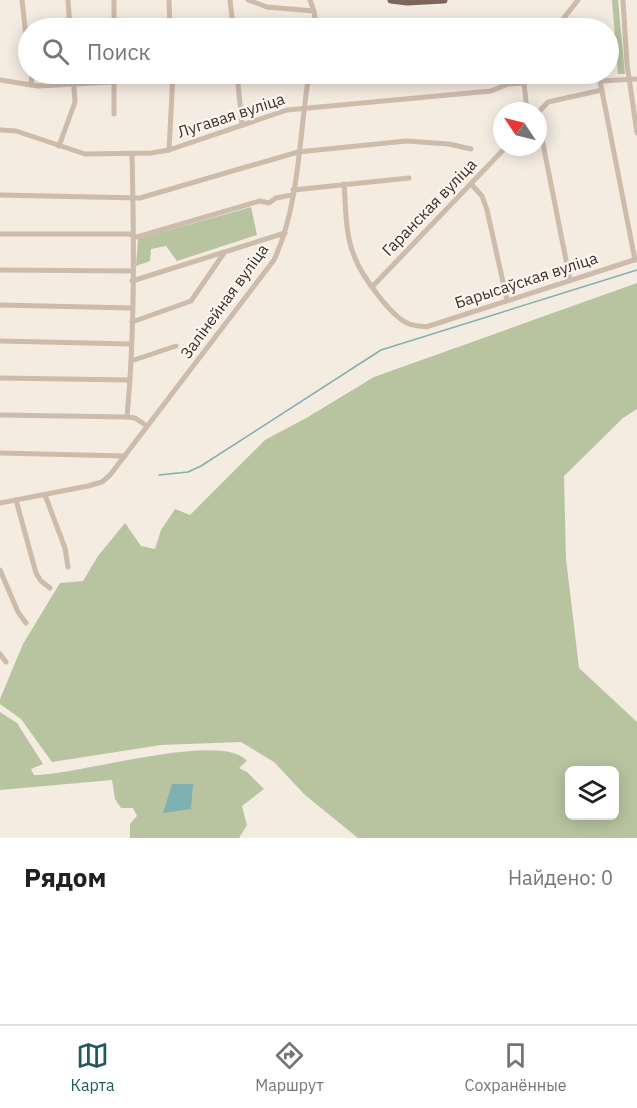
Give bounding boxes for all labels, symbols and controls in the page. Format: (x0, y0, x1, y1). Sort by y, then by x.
search box (18, 18, 619, 84)
icon: search (39, 35, 72, 68)
text: Поиск (87, 37, 151, 66)
street label: Лугавая вуліца (175, 88, 288, 142)
north arrow (493, 102, 547, 156)
street label: Гаранская вуліца (377, 154, 481, 260)
street label: Залінейная вуліца (176, 239, 273, 362)
street label: Барысаўская вуліца (452, 247, 600, 313)
map controls (565, 766, 619, 820)
button: layers (565, 766, 619, 820)
text: Рядом (24, 860, 106, 894)
text: Найдено: 0 (508, 864, 613, 891)
tab: Карта (70, 1039, 114, 1095)
tab: Маршрут (255, 1039, 324, 1095)
tab: Сохранённые (465, 1039, 567, 1095)

